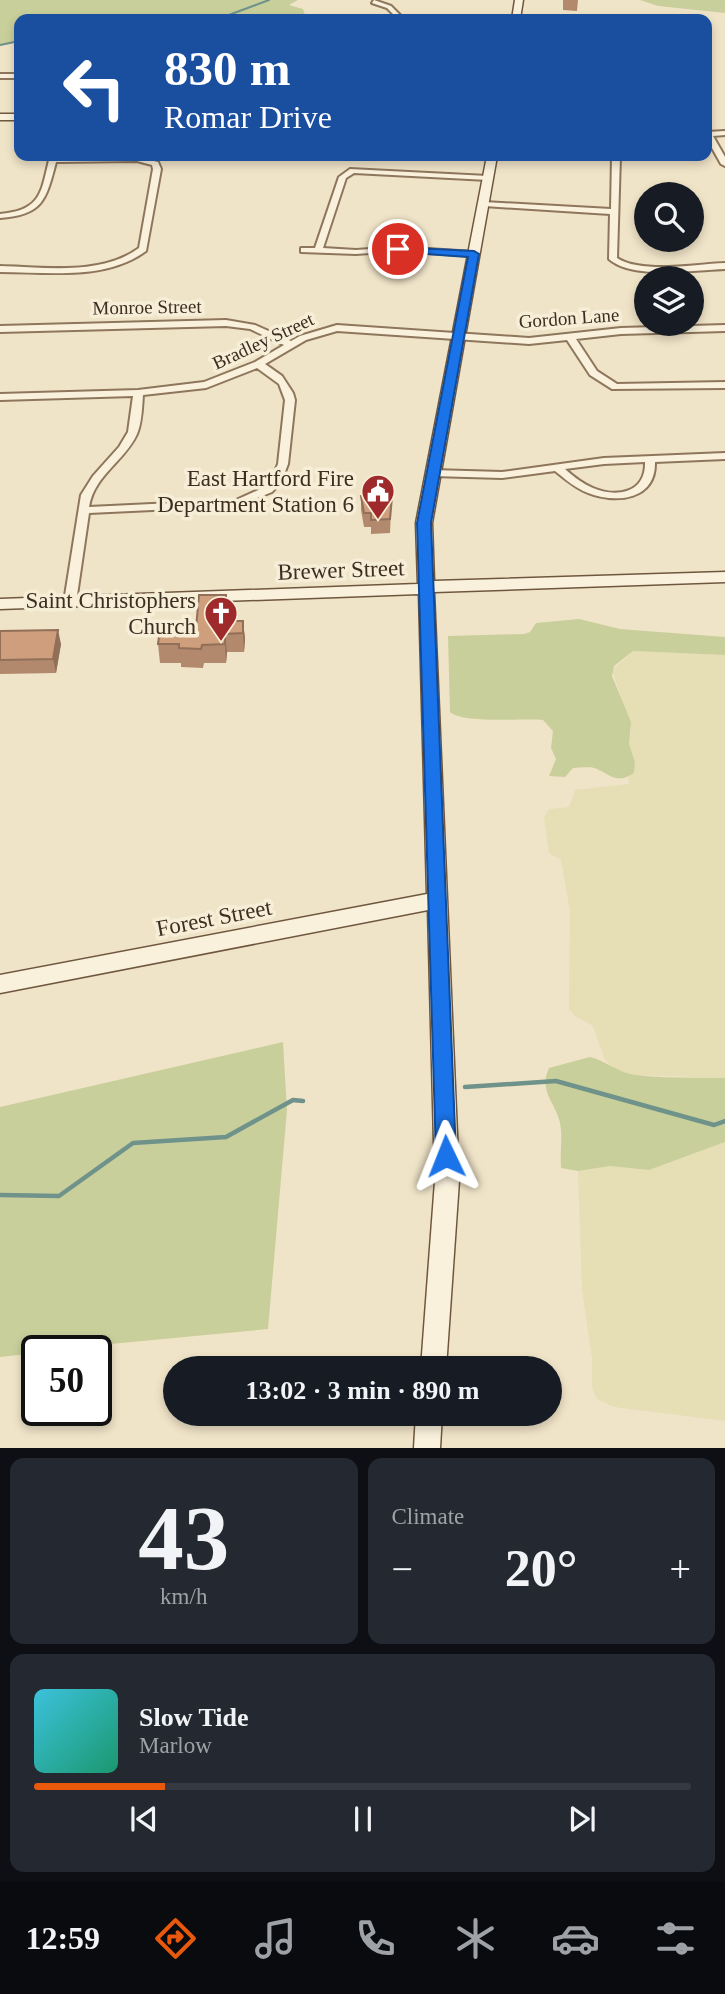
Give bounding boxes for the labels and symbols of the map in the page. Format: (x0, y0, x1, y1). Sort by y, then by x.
pin (368, 219, 428, 279)
street label: Monroe Street (92, 296, 203, 318)
street label: Gordon Lane (518, 304, 620, 332)
street label: Bradley Street (209, 308, 318, 374)
place label: East Hartford Fire Department Station 6 (157, 466, 354, 517)
public building icon: East Hartford Fire Department Station 6 (359, 472, 397, 521)
street label: Brewer Street (277, 555, 406, 585)
place label: Saint Christophers Church (25, 588, 196, 639)
church icon: Saint Christophers Church (202, 594, 240, 643)
street label: Forest Street (154, 894, 274, 941)
position arrow (409, 1119, 483, 1193)
speed limit sign: 50 (21, 1335, 112, 1426)

